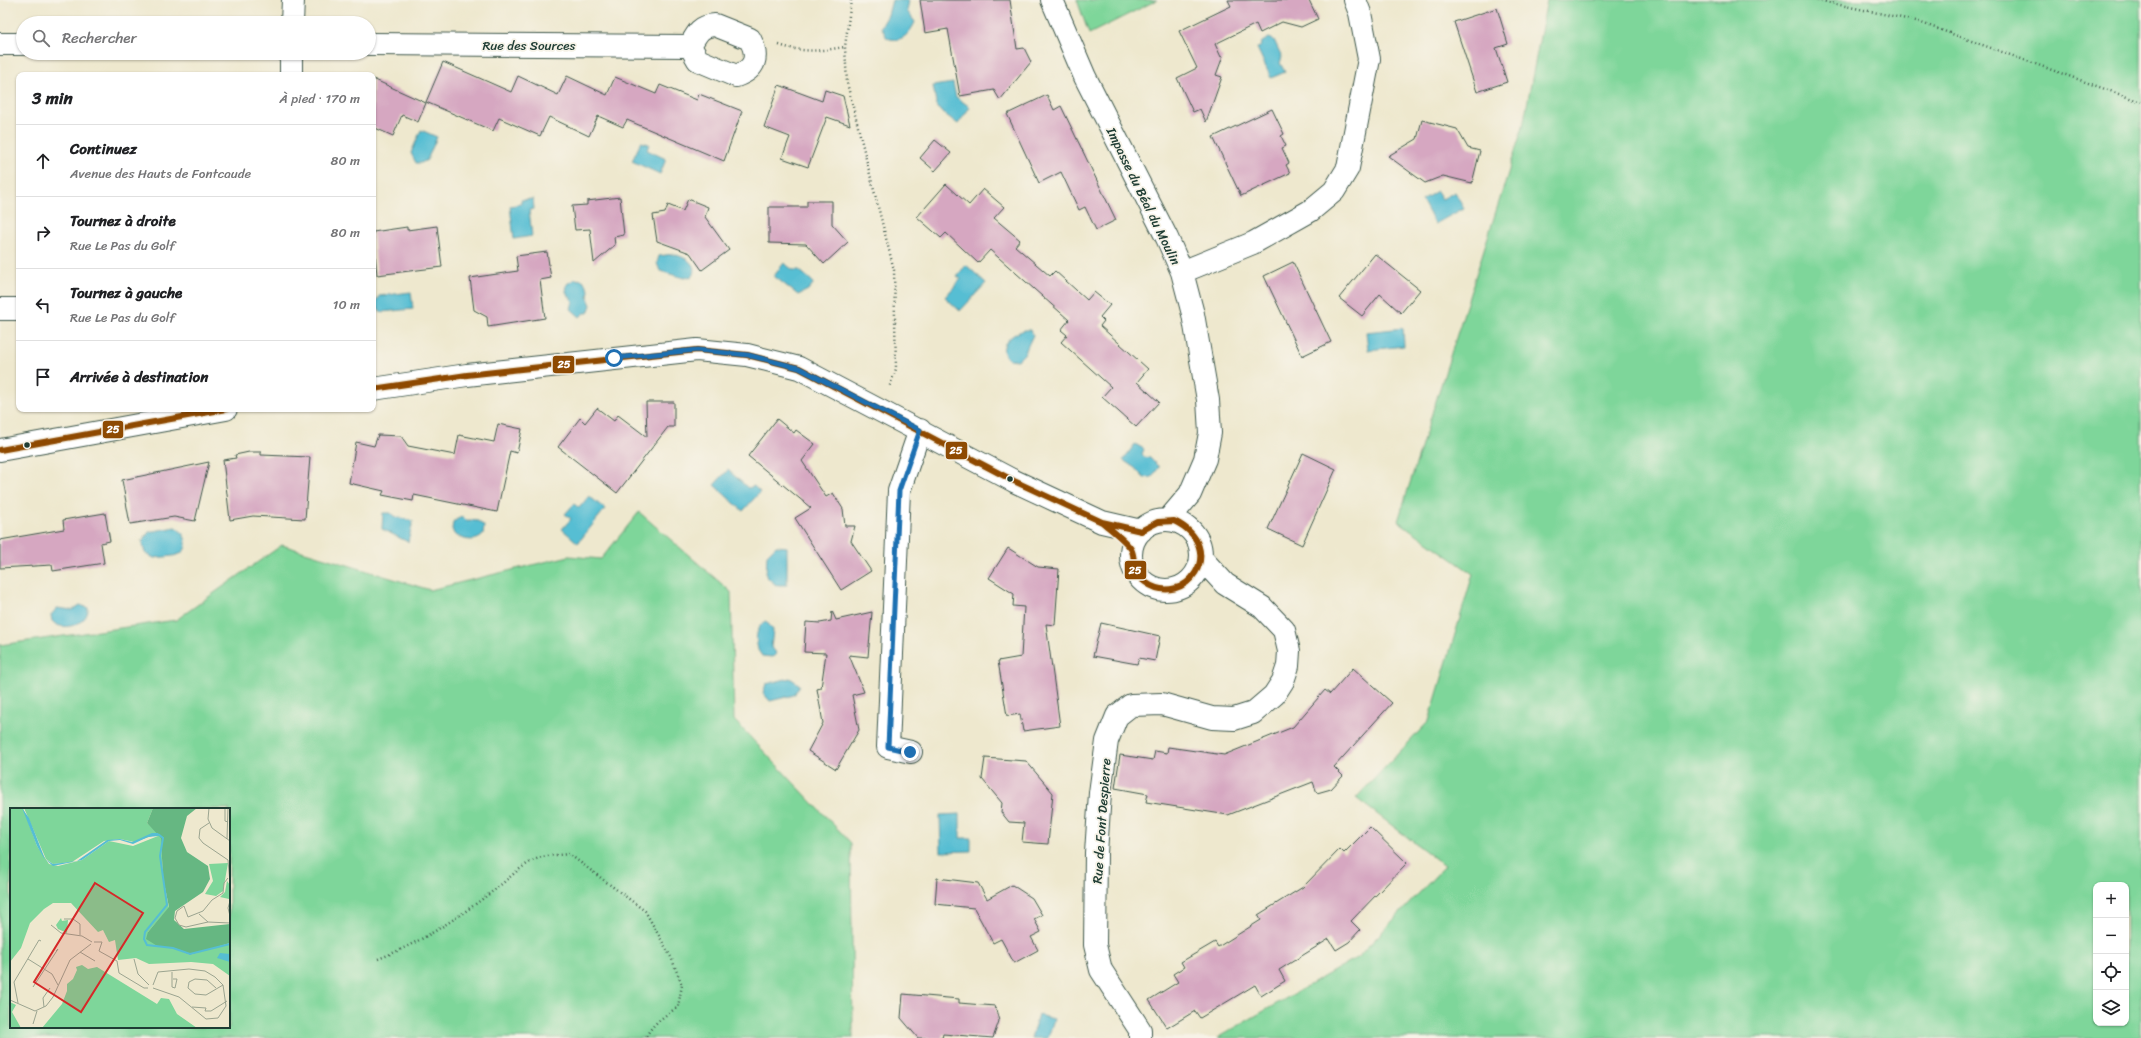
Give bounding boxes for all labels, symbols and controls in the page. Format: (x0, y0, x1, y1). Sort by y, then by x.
search box (16, 16, 376, 60)
text: Rechercher (62, 25, 137, 51)
icon: search (30, 27, 52, 49)
street label: Rue des Sources (482, 34, 576, 57)
text: 3 min (32, 83, 73, 113)
text: À pied · 170 m (279, 87, 360, 110)
street label: Impasse du Béal du Moulin (1100, 122, 1187, 269)
text: Continuez (70, 136, 137, 162)
text: 80 m (331, 149, 360, 172)
icon: ahead (32, 150, 54, 172)
text: Avenue des Hauts de Fontcaude (70, 162, 251, 185)
text: Tournez à droite (70, 208, 176, 234)
text: 80 m (331, 221, 360, 244)
icon: right (32, 222, 54, 244)
text: Rue Le Pas du Golf (70, 234, 175, 257)
text: Tournez à gauche (70, 280, 182, 306)
text: 10 m (333, 293, 360, 316)
icon: left (32, 294, 54, 316)
text: Rue Le Pas du Golf (70, 306, 175, 329)
route start (605, 349, 623, 367)
line badge: 25 (552, 355, 575, 374)
text: 25 (556, 355, 571, 374)
text: Arrivée à destination (70, 364, 208, 390)
icon: arrive (32, 366, 54, 388)
line badge: 25 (102, 420, 124, 439)
text: 25 (105, 420, 120, 439)
unlabelled marker (22, 440, 32, 450)
line badge: 25 (945, 441, 968, 460)
text: 25 (948, 441, 963, 460)
unlabelled marker (1005, 474, 1015, 484)
line badge: 25 (1124, 560, 1147, 580)
text: 25 (1127, 561, 1142, 580)
route end (901, 743, 919, 761)
street label: Rue de Font Despierre (1086, 757, 1117, 885)
inset map (10, 808, 230, 1028)
map controls (2093, 882, 2129, 1026)
button: + (2093, 882, 2129, 918)
button: − (2093, 918, 2129, 954)
button: locate (2093, 954, 2129, 990)
button: layers (2093, 990, 2129, 1026)

